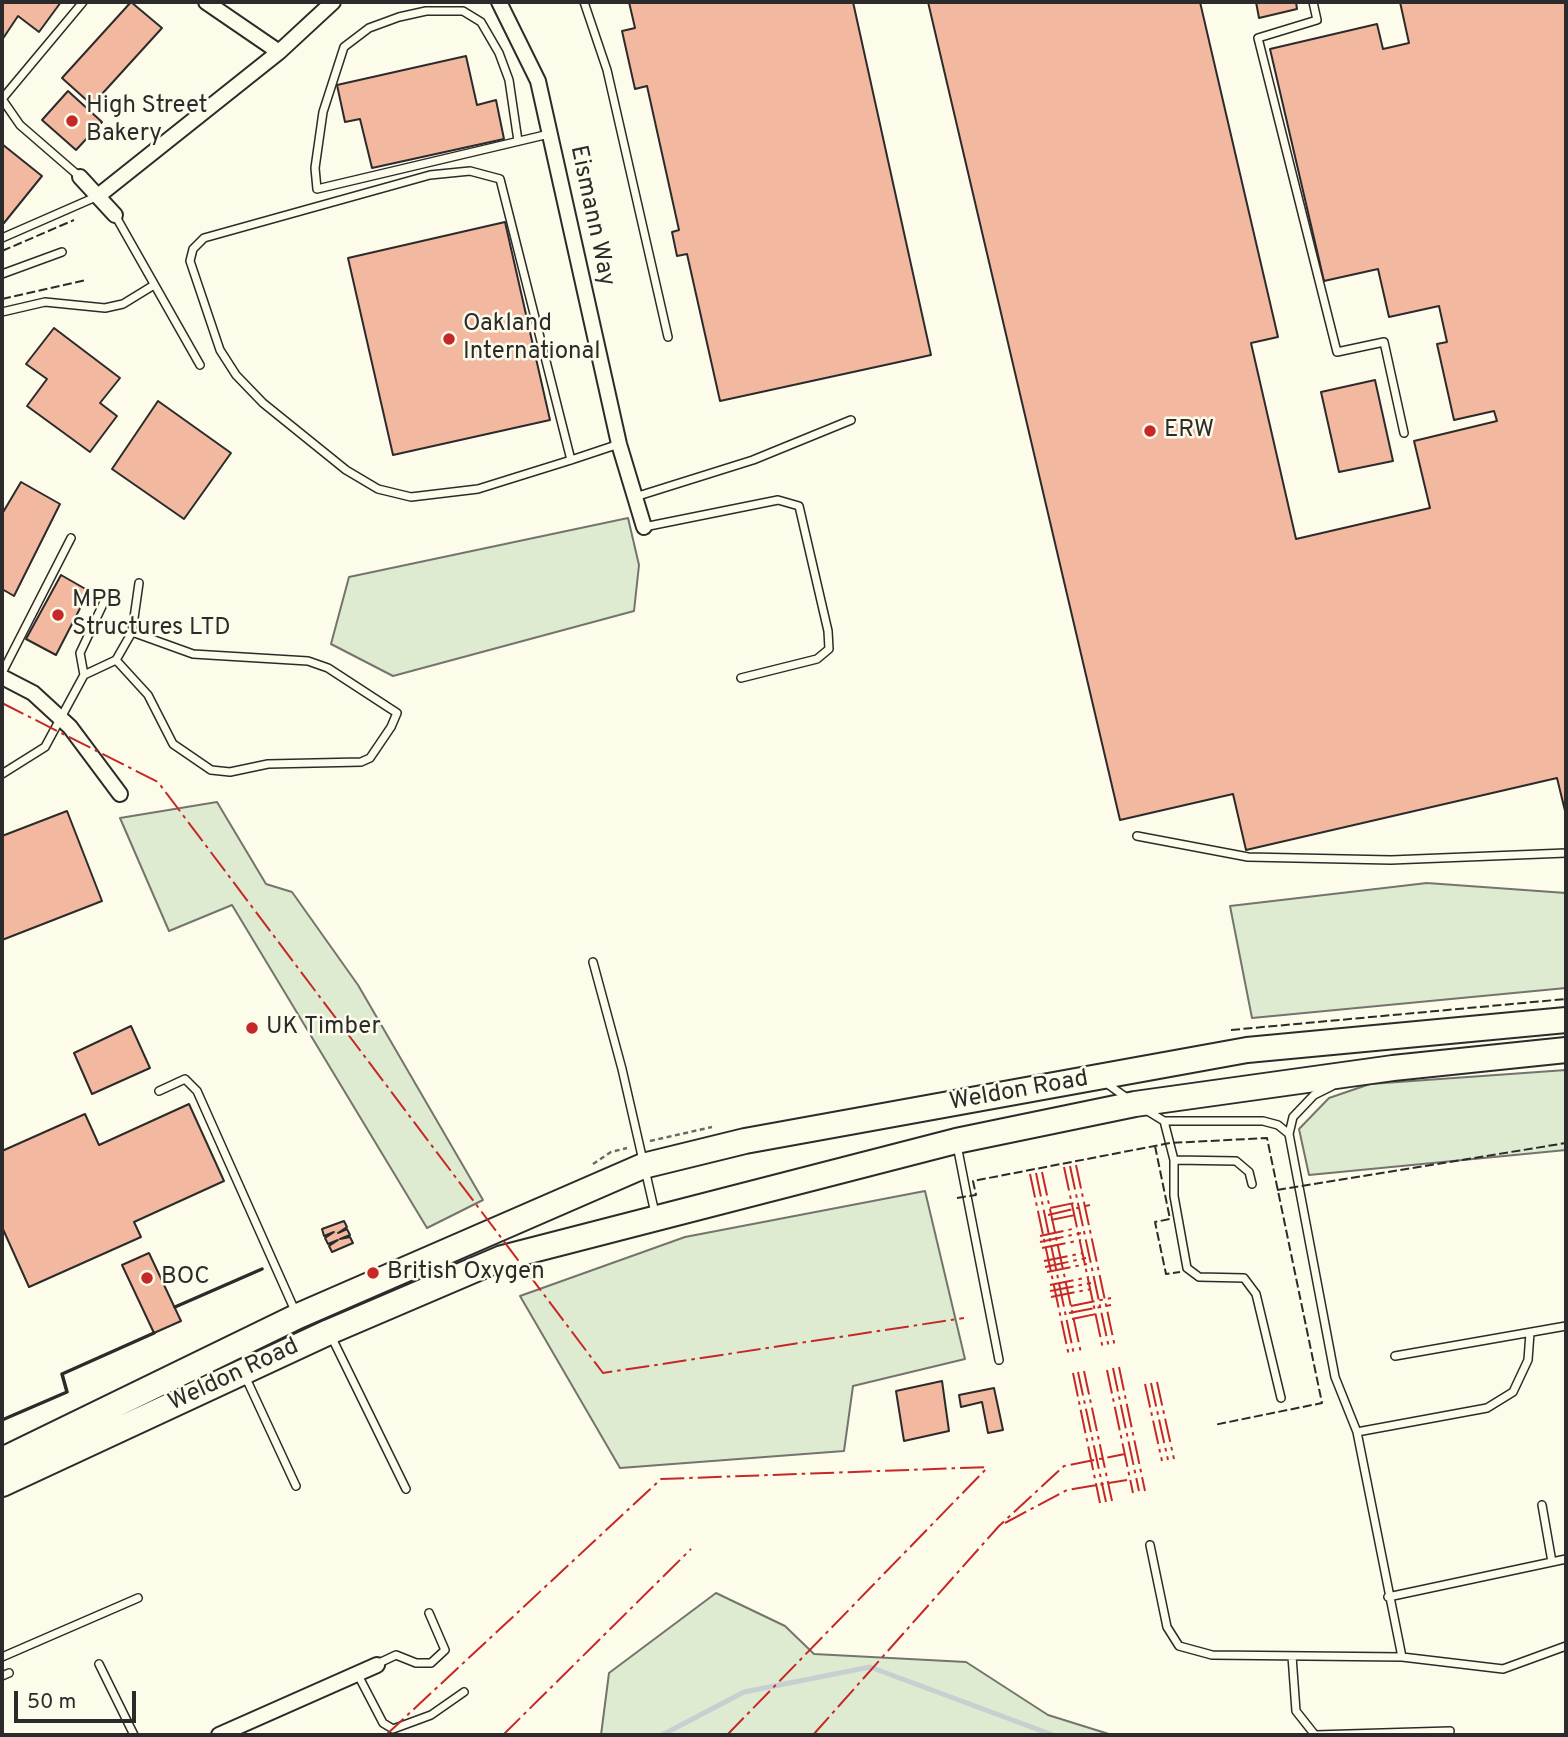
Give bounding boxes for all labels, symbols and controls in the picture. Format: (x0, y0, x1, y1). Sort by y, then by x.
place label: High Street Bakery (86, 93, 208, 149)
marker: High Street Bakery (64, 113, 80, 129)
street label: Eismann Way (562, 143, 620, 289)
place label: Oakland International (463, 311, 601, 367)
marker: Oakland International (441, 331, 457, 347)
place label: ERW (1164, 417, 1214, 445)
marker: ERW (1142, 423, 1158, 439)
place label: MPB Structures LTD (72, 587, 231, 643)
marker: MPB Structures LTD (50, 607, 66, 623)
place label: UK Timber (266, 1014, 381, 1042)
marker: UK Timber (244, 1020, 260, 1036)
street label: Weldon Road (947, 1066, 1091, 1118)
place label: British Oxygen (387, 1259, 545, 1287)
place label: BOC (161, 1264, 210, 1292)
marker: British Oxygen (365, 1265, 381, 1281)
marker: BOC (139, 1270, 155, 1286)
street label: Weldon Road (164, 1333, 304, 1419)
scale bar (18, 1678, 140, 1722)
text: 50 m (27, 1689, 76, 1716)

